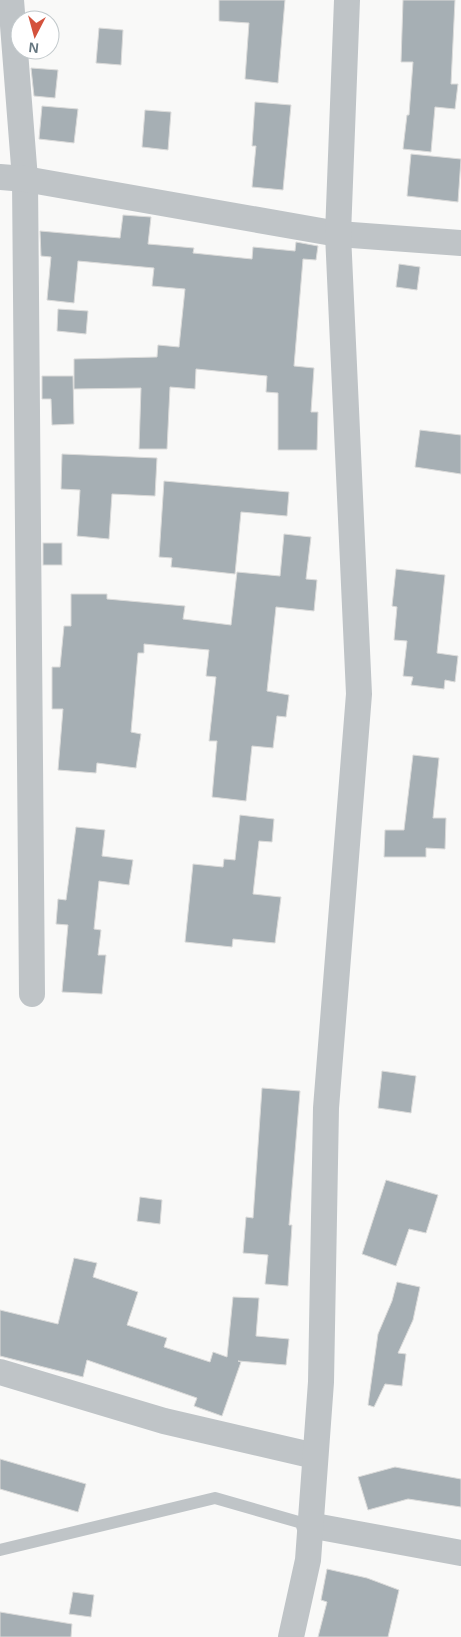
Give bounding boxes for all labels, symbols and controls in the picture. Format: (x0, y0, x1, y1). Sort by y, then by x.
north arrow (10, 10, 60, 60)
text: N (28, 39, 40, 56)

